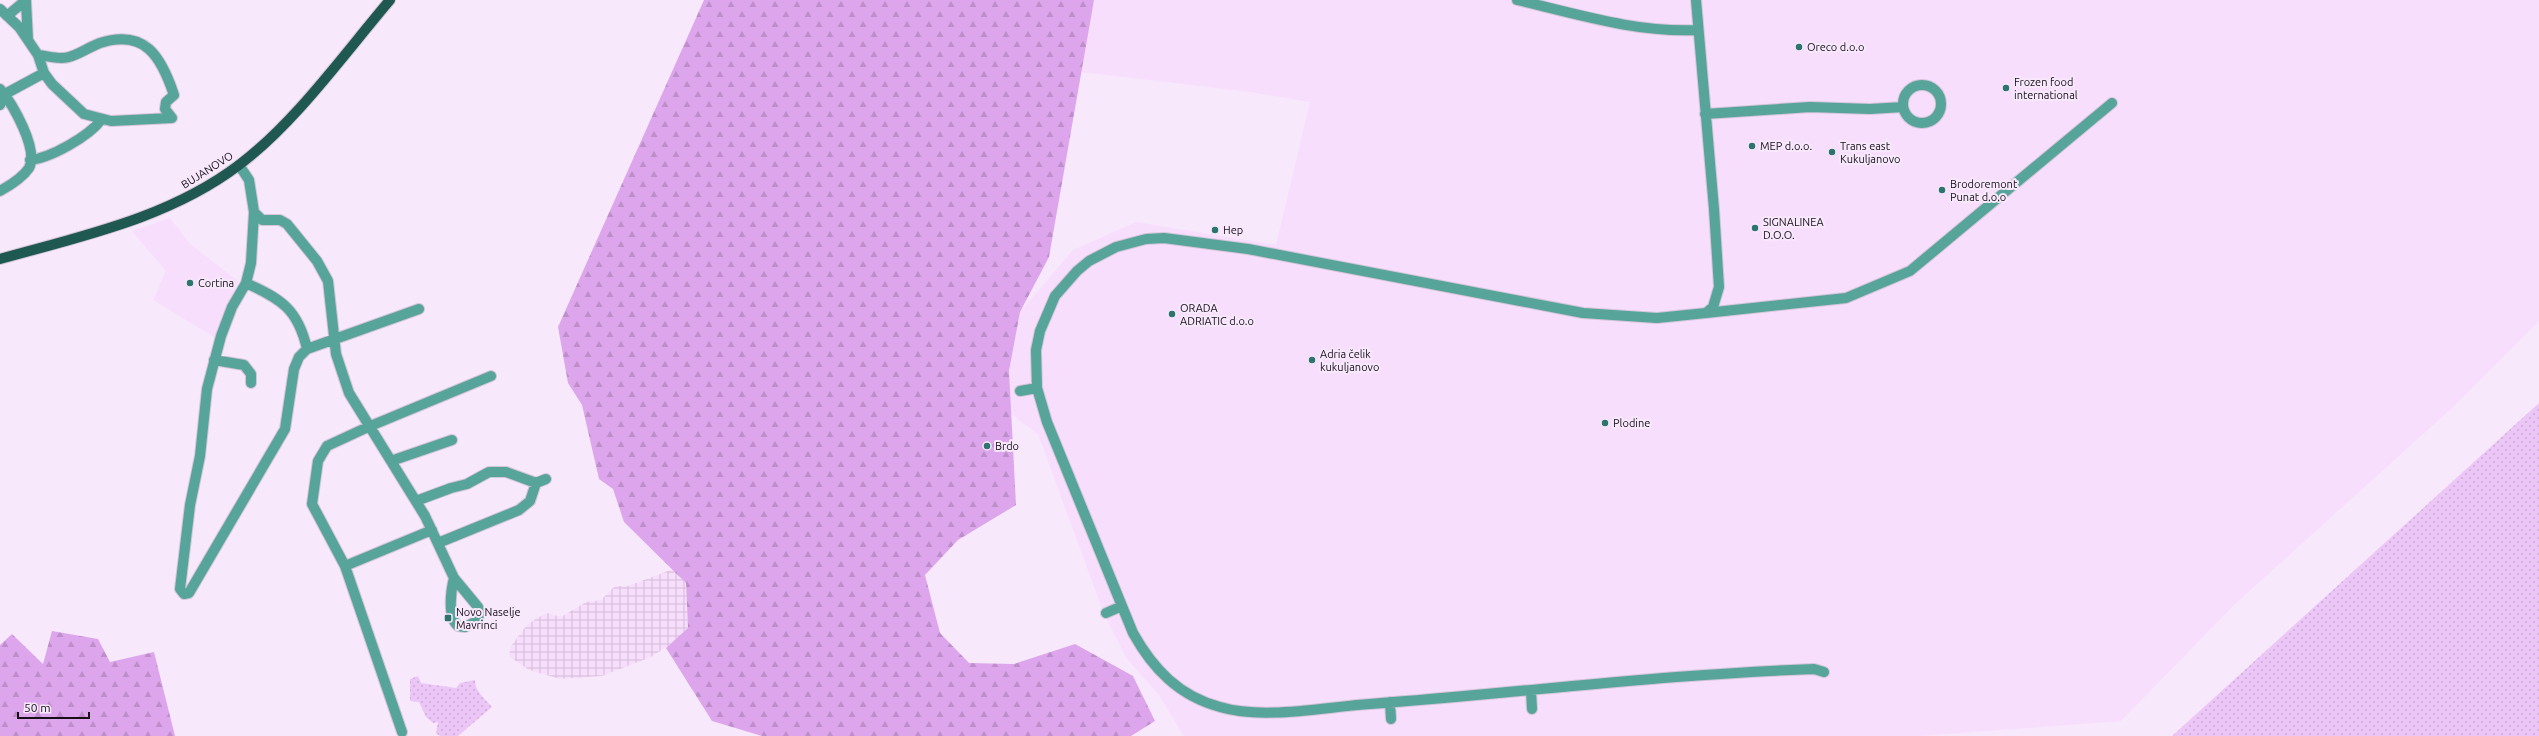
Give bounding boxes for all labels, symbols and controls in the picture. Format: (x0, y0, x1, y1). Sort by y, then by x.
place label: Oreco d.o.o (1807, 41, 1864, 53)
marker: Oreco d.o.o (1794, 42, 1804, 52)
place label: Frozen food international (2014, 76, 2078, 101)
marker: Frozen food international (2001, 83, 2011, 93)
place label: MEP d.o.o. (1760, 140, 1812, 152)
place label: Trans east Kukuljanovo (1840, 140, 1900, 165)
marker: MEP d.o.o. (1747, 141, 1757, 151)
marker: Trans east Kukuljanovo (1827, 147, 1837, 157)
street label: BUJANOVO (179, 149, 235, 191)
place label: Brodoremont Punat d.o.o (1950, 178, 2018, 203)
marker: Brodoremont Punat d.o.o (1937, 185, 1947, 195)
place label: SIGNALINEA D.O.O. (1763, 216, 1824, 241)
marker: SIGNALINEA D.O.O. (1750, 223, 1760, 233)
place label: Hep (1223, 224, 1243, 236)
marker: Hep (1210, 225, 1220, 235)
place label: Cortina (198, 277, 234, 289)
marker: Cortina (185, 278, 195, 288)
place label: ORADA ADRIATIC d.o.o (1180, 302, 1254, 327)
marker: ORADA ADRIATIC d.o.o (1167, 309, 1177, 319)
place label: Adria čelik kukuljanovo (1320, 348, 1379, 373)
marker: Adria čelik kukuljanovo (1307, 355, 1317, 365)
place label: Plodine (1613, 417, 1650, 429)
marker: Plodine (1600, 418, 1610, 428)
place label: Brdo (995, 440, 1019, 452)
marker: Brdo (982, 441, 992, 451)
place label: Novo Naselje Mavrinci (456, 606, 521, 631)
marker: Novo Naselje Mavrinci (443, 613, 453, 623)
scale bar (18, 694, 89, 720)
text: 50 m (24, 701, 51, 714)

